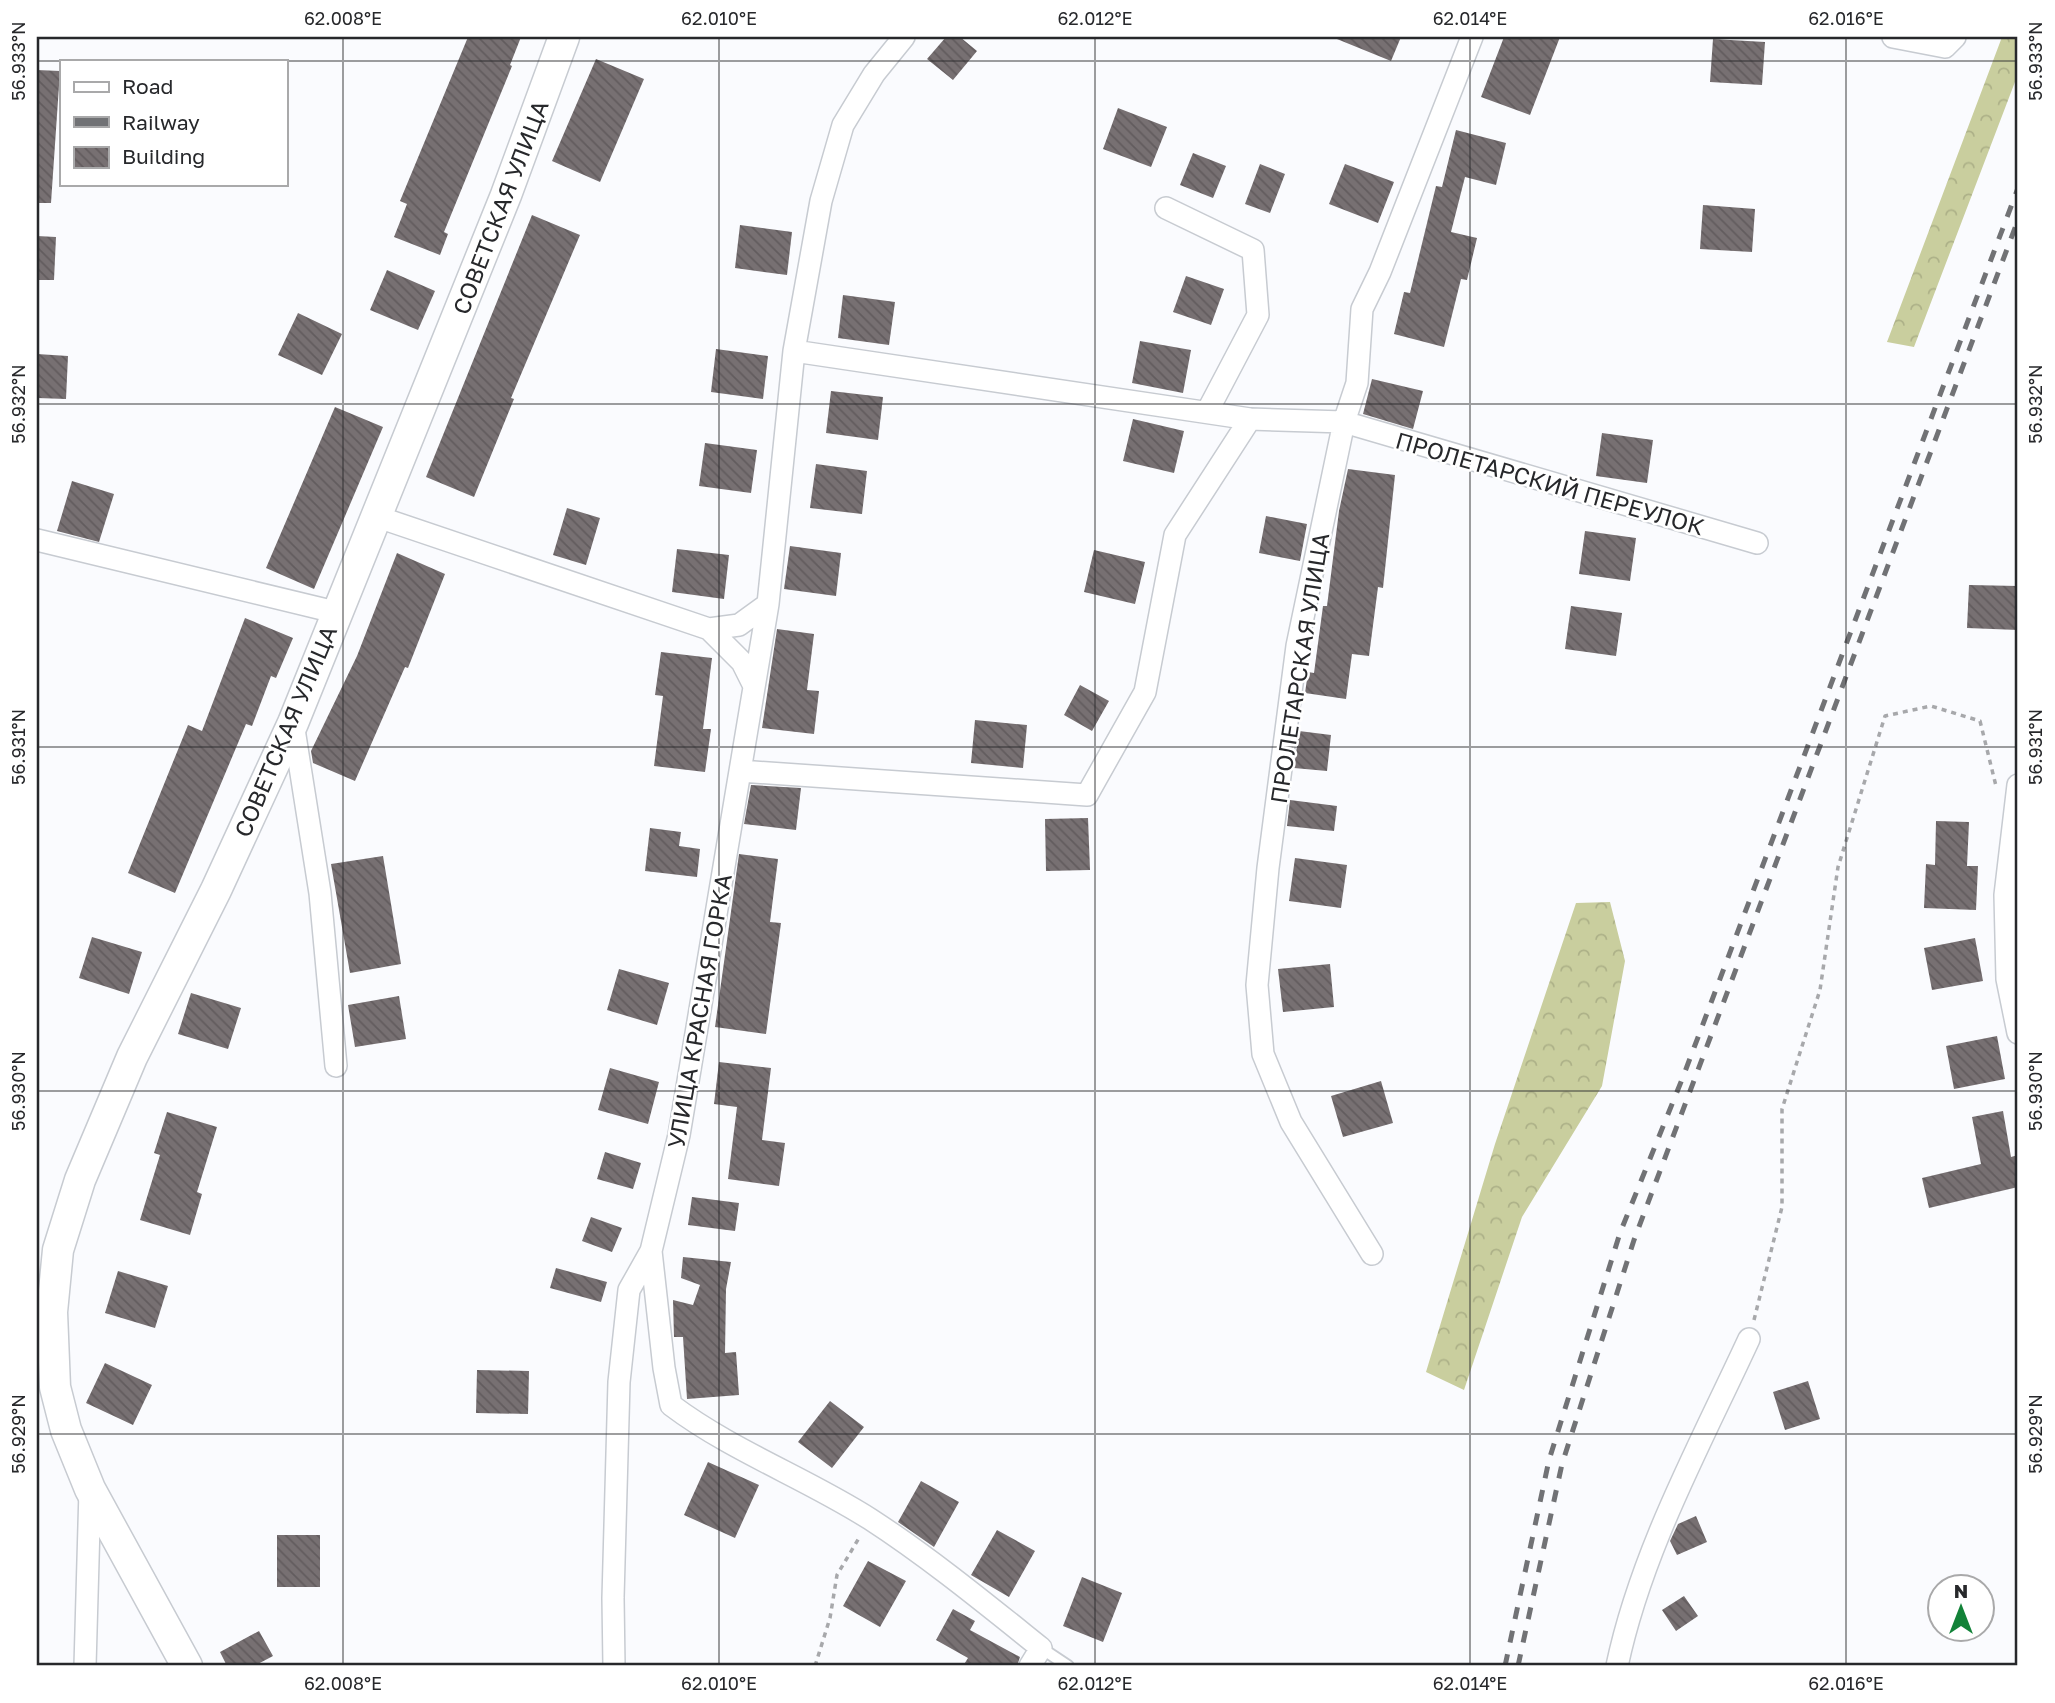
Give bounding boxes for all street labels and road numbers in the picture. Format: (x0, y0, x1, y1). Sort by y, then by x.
street label: СОВЕТСКАЯ УЛИЦА (446, 96, 554, 318)
street label: ПРОЛЕТАРСКИЙ ПЕРЕУЛОК (1393, 425, 1707, 541)
street label: ПРОЛЕТАРСКАЯ УЛИЦА (1264, 531, 1334, 805)
street label: СОВЕТСКАЯ УЛИЦА (228, 621, 342, 841)
street label: УЛИЦА КРАСНАЯ ГОРКА (661, 872, 737, 1150)

